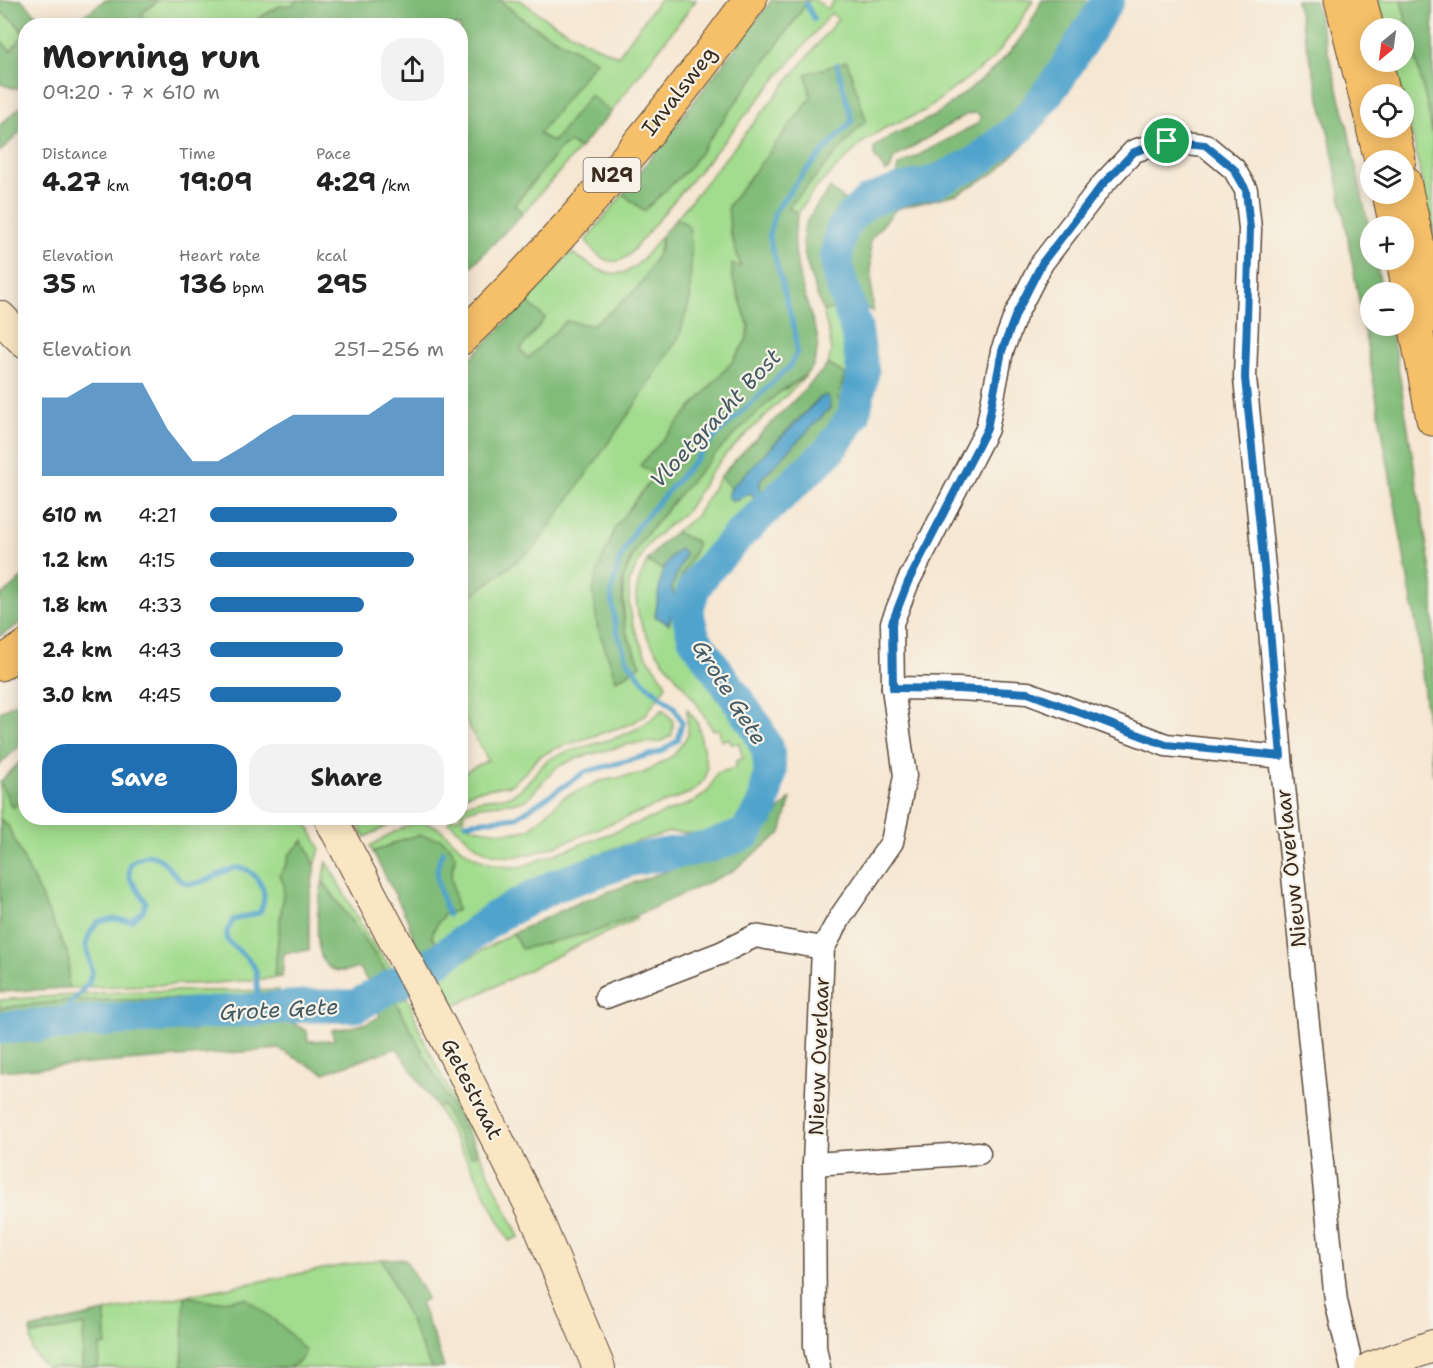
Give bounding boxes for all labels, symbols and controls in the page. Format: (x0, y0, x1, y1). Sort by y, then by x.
north arrow (1360, 18, 1414, 72)
map controls (1360, 18, 1414, 336)
text: Morning run (42, 34, 260, 79)
button: share (381, 38, 444, 101)
street label: Invalsweg (635, 41, 723, 141)
text: 09:20 · 7 × 610 m (42, 79, 220, 105)
button: locate (1360, 84, 1414, 138)
pin (1141, 115, 1192, 166)
icon: arrive (1150, 124, 1183, 157)
text: Distance (42, 143, 108, 164)
text: Time (179, 143, 216, 164)
text: Pace (316, 143, 351, 164)
button: layers (1360, 150, 1414, 204)
road number: N29 (584, 158, 640, 192)
text: 4.27 (42, 164, 101, 199)
text: 19:09 (179, 164, 252, 199)
text: 4:29 (316, 164, 376, 199)
text: km (101, 175, 129, 196)
text: /km (376, 175, 410, 196)
button: + (1360, 216, 1414, 270)
text: Elevation (42, 245, 114, 266)
text: Heart rate (179, 245, 261, 266)
text: kcal (316, 245, 347, 266)
text: 35 (42, 266, 76, 301)
text: 136 (179, 266, 227, 301)
text: 295 (316, 266, 368, 301)
text: m (76, 277, 96, 298)
text: bpm (227, 277, 264, 298)
button: − (1360, 282, 1414, 336)
text: Elevation (42, 336, 132, 362)
text: 251–256 m (333, 336, 444, 362)
water label: Vloetgracht Bost (643, 342, 788, 494)
text: 610 m (42, 502, 102, 528)
text: 4:21 (138, 502, 177, 528)
text: 1.2 km (42, 547, 108, 573)
text: 4:15 (138, 547, 176, 573)
text: 1.8 km (42, 592, 108, 618)
text: 4:33 (138, 592, 182, 618)
water label: Grote Gete (686, 634, 773, 751)
text: 2.4 km (42, 637, 112, 663)
text: 4:43 (138, 637, 182, 663)
text: 3.0 km (42, 682, 113, 708)
text: 4:45 (138, 682, 181, 708)
button: Save (42, 744, 237, 813)
button: Share (249, 744, 444, 813)
street label: Nieuw Overlaar (1269, 787, 1313, 949)
street label: Nieuw Overlaar (802, 976, 836, 1136)
water label: Grote Gete (219, 992, 339, 1027)
street label: Getestraat (435, 1034, 509, 1144)

